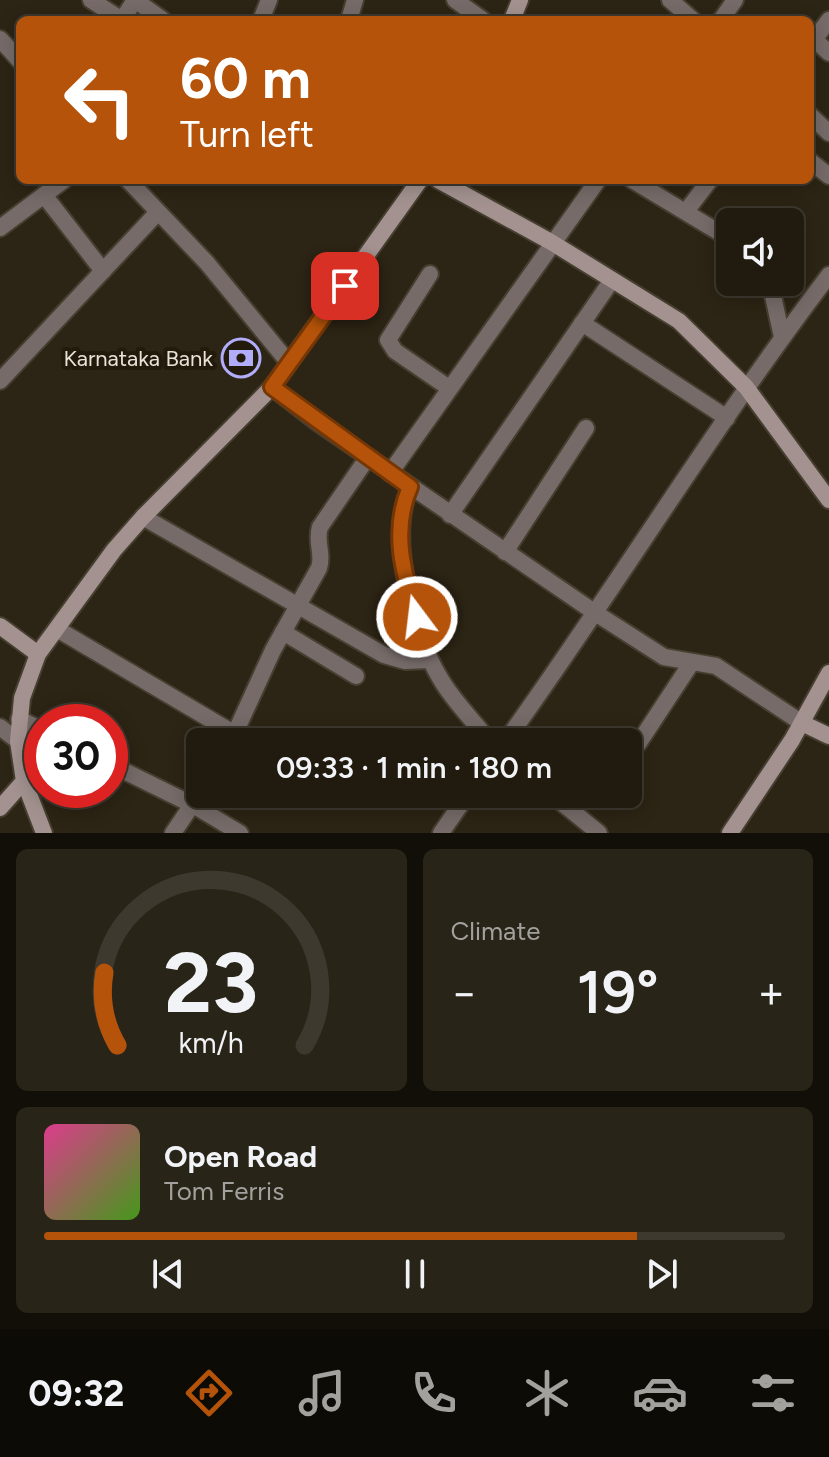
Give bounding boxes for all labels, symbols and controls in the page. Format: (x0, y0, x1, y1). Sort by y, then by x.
text: 60 m (180, 45, 311, 112)
icon: left (48, 48, 152, 152)
text: Turn left (180, 113, 314, 156)
map controls (716, 208, 804, 296)
button: sound (716, 208, 804, 296)
pin (311, 252, 379, 320)
icon: arrive (323, 264, 367, 308)
bank icon: Karnataka Bank (220, 337, 262, 379)
place label: Karnataka Bank (63, 345, 213, 372)
position arrow (375, 575, 459, 659)
speed limit sign: 30 (24, 704, 128, 808)
text: 09:33 · 1 min · 180 m (276, 749, 552, 786)
text: Climate (451, 915, 540, 947)
text: 23 (164, 933, 258, 1033)
text: 19° (577, 956, 659, 1028)
text: − (451, 966, 478, 1019)
text: + (758, 966, 785, 1019)
text: km/h (179, 1026, 244, 1060)
text: Open Road (164, 1138, 317, 1175)
text: Tom Ferris (164, 1175, 284, 1207)
icon: previous (146, 1252, 190, 1296)
icon: pause (393, 1252, 437, 1296)
icon: next (640, 1252, 684, 1296)
icon: directions (181, 1365, 237, 1421)
icon: music (294, 1365, 350, 1421)
icon: phone (406, 1365, 462, 1421)
icon: climate (519, 1365, 575, 1421)
icon: car (632, 1365, 688, 1421)
icon: filters (745, 1365, 801, 1421)
text: 09:32 (28, 1372, 124, 1415)

